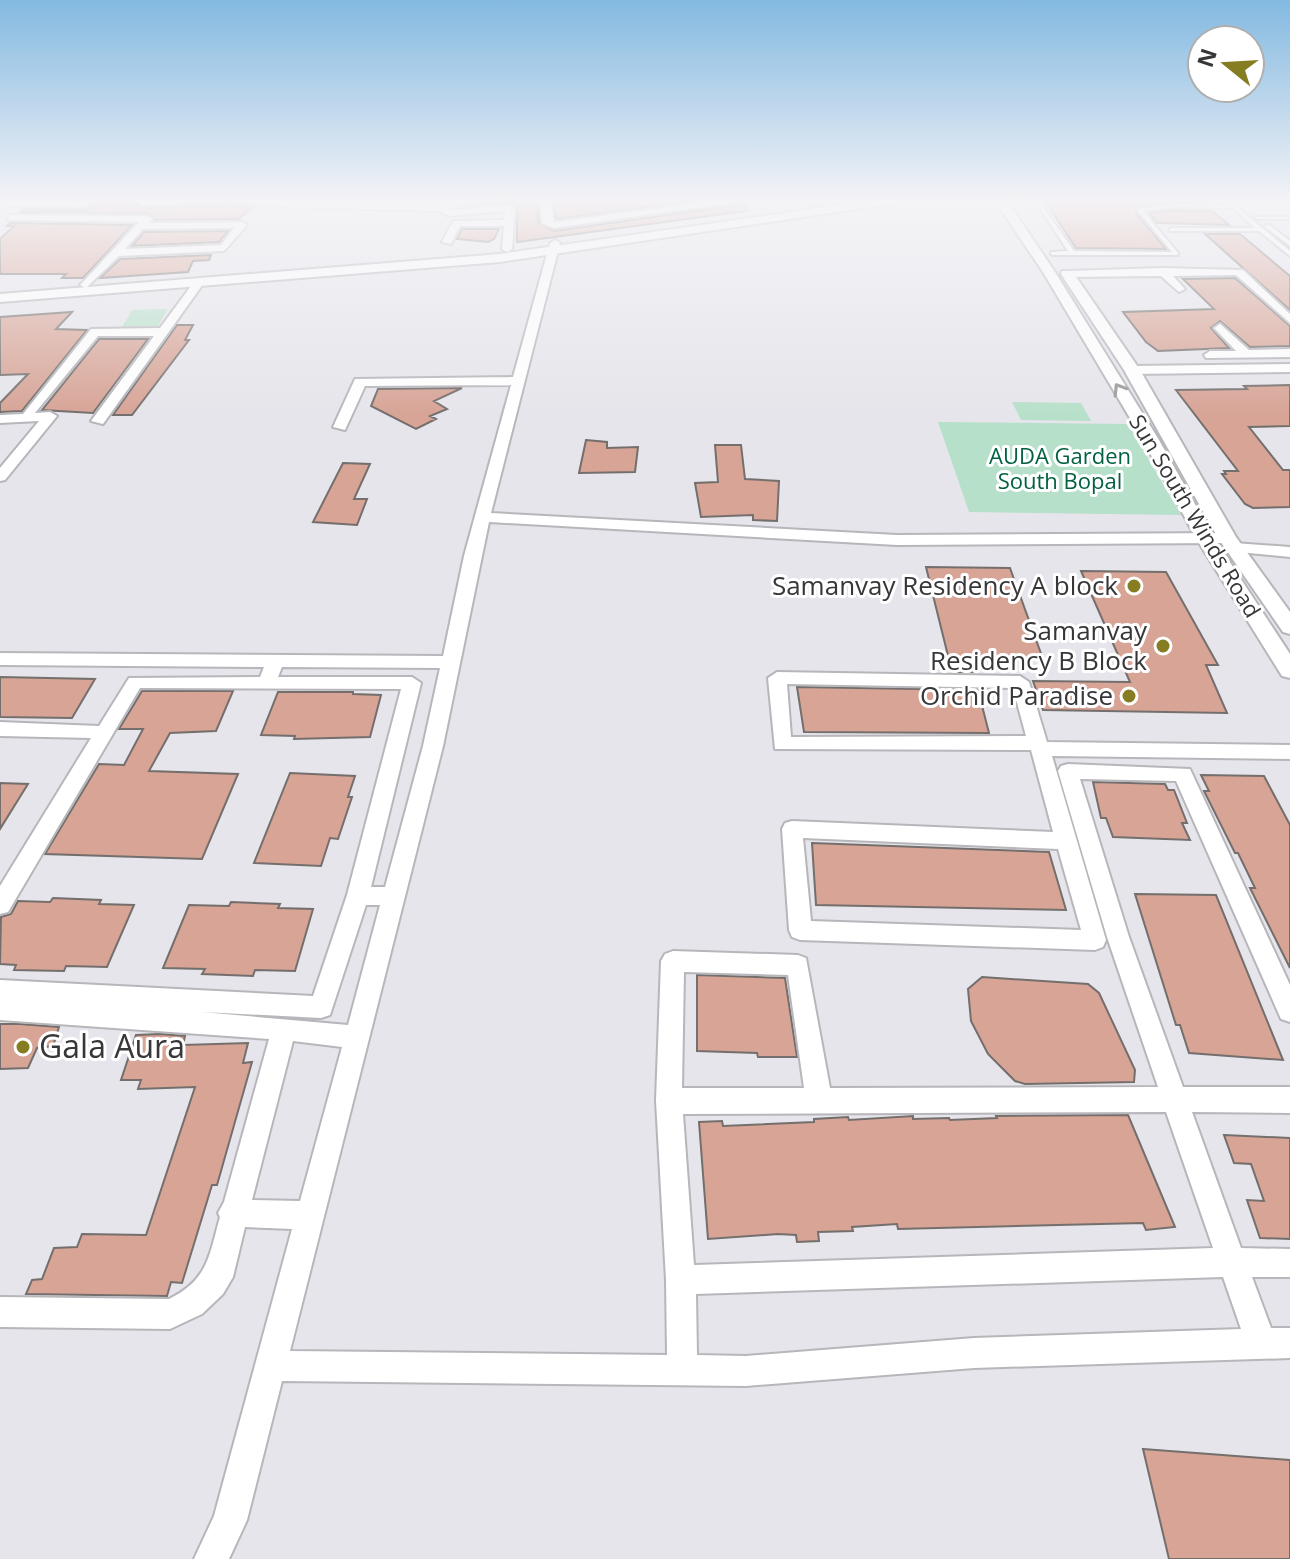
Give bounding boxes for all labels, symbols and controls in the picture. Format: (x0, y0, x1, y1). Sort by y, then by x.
north arrow (1186, 24, 1266, 104)
text: N (1189, 44, 1223, 71)
one-way arrow (1113, 383, 1128, 398)
street label: Sun South Winds Road (1123, 408, 1268, 623)
park label: AUDA Garden South Bopal (989, 440, 1131, 495)
place label: Samanvay Residency A block (772, 567, 1118, 603)
marker: Samanvay Residency A block (1125, 577, 1143, 595)
place label: Samanvay Residency B Block (930, 612, 1148, 678)
marker: Samanvay Residency B Block (1154, 637, 1172, 655)
place label: Orchid Paradise (920, 677, 1113, 713)
marker: Orchid Paradise (1120, 687, 1138, 705)
place label: Gala Aura (39, 1024, 185, 1067)
marker: Gala Aura (14, 1038, 32, 1056)

